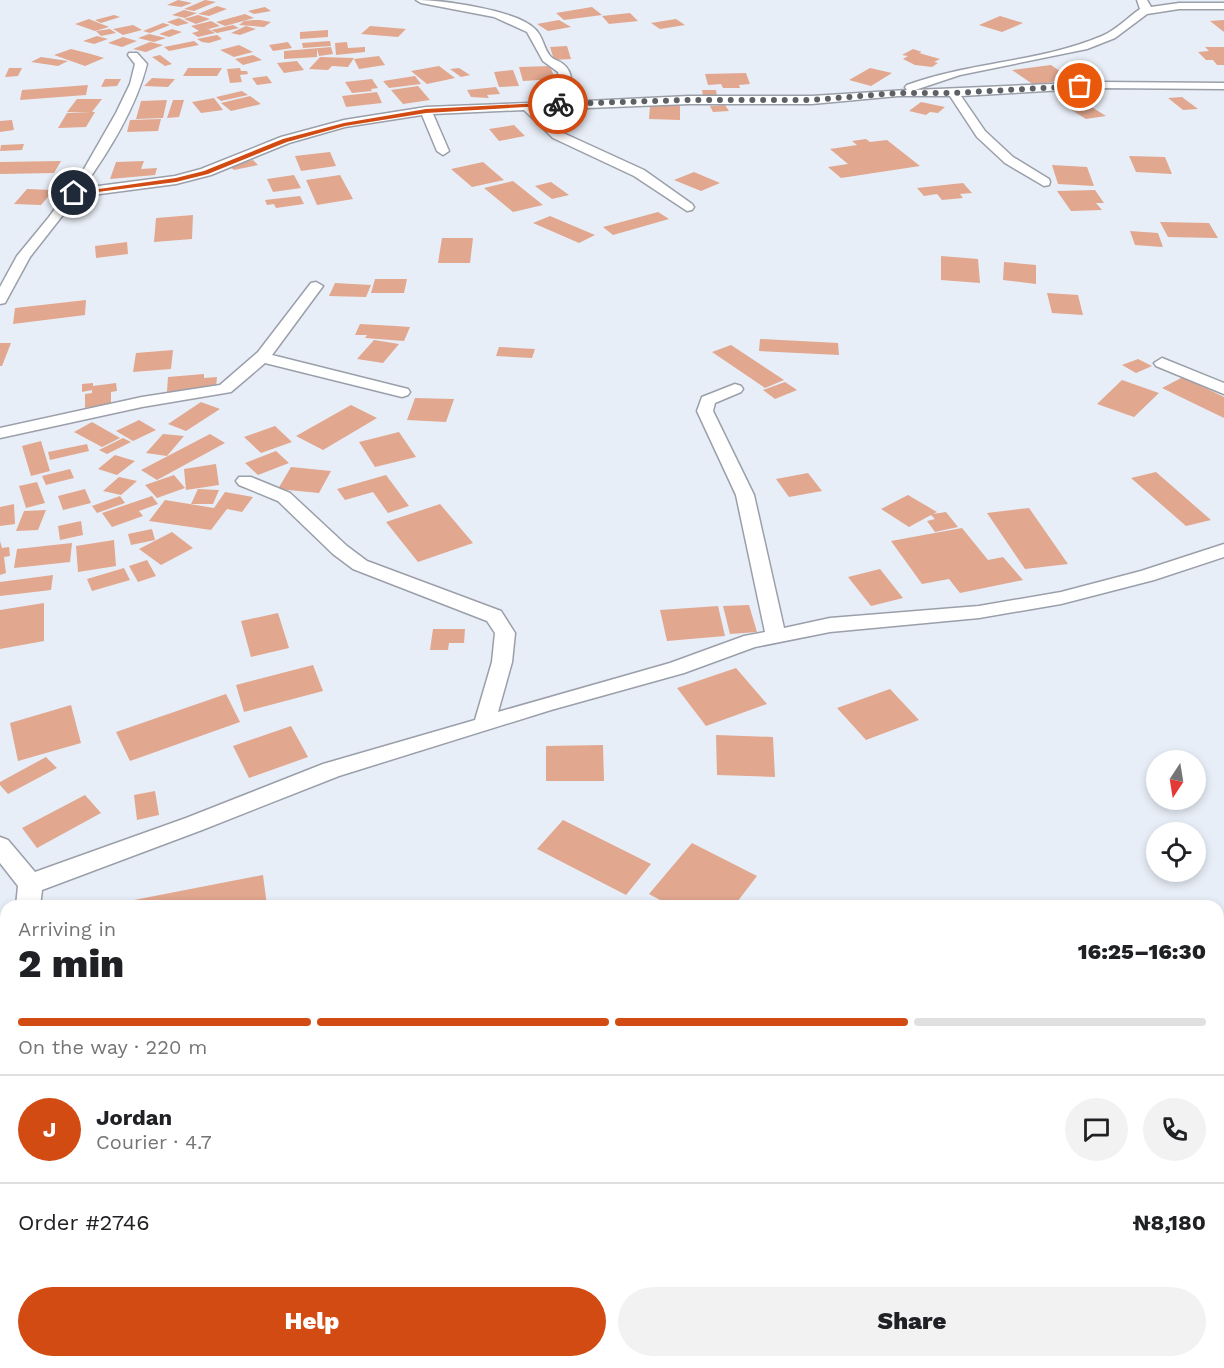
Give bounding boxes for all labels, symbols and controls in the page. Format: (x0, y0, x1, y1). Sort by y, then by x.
pin (1054, 60, 1105, 111)
icon: bag (1063, 69, 1096, 102)
courier (528, 74, 588, 134)
icon: bike (542, 88, 575, 121)
pin (48, 167, 99, 218)
icon: home (57, 176, 90, 209)
north arrow (1146, 750, 1206, 810)
map controls (1146, 750, 1206, 882)
button: locate (1146, 822, 1206, 882)
text: Arriving in (18, 917, 116, 941)
text: 16:25–16:30 (1078, 939, 1206, 964)
text: 2 min (18, 941, 124, 986)
text: On the way · 220 m (18, 1035, 207, 1059)
button: chat (1065, 1098, 1128, 1161)
button: phone (1143, 1098, 1206, 1161)
text: Jordan (96, 1105, 172, 1130)
text: J (43, 1117, 56, 1142)
text: Courier · 4.7 (96, 1130, 212, 1154)
text: Order #2746 (18, 1210, 150, 1235)
text: ₦8,180 (1133, 1210, 1206, 1235)
button: Help (18, 1287, 606, 1356)
button: Share (618, 1287, 1206, 1356)

